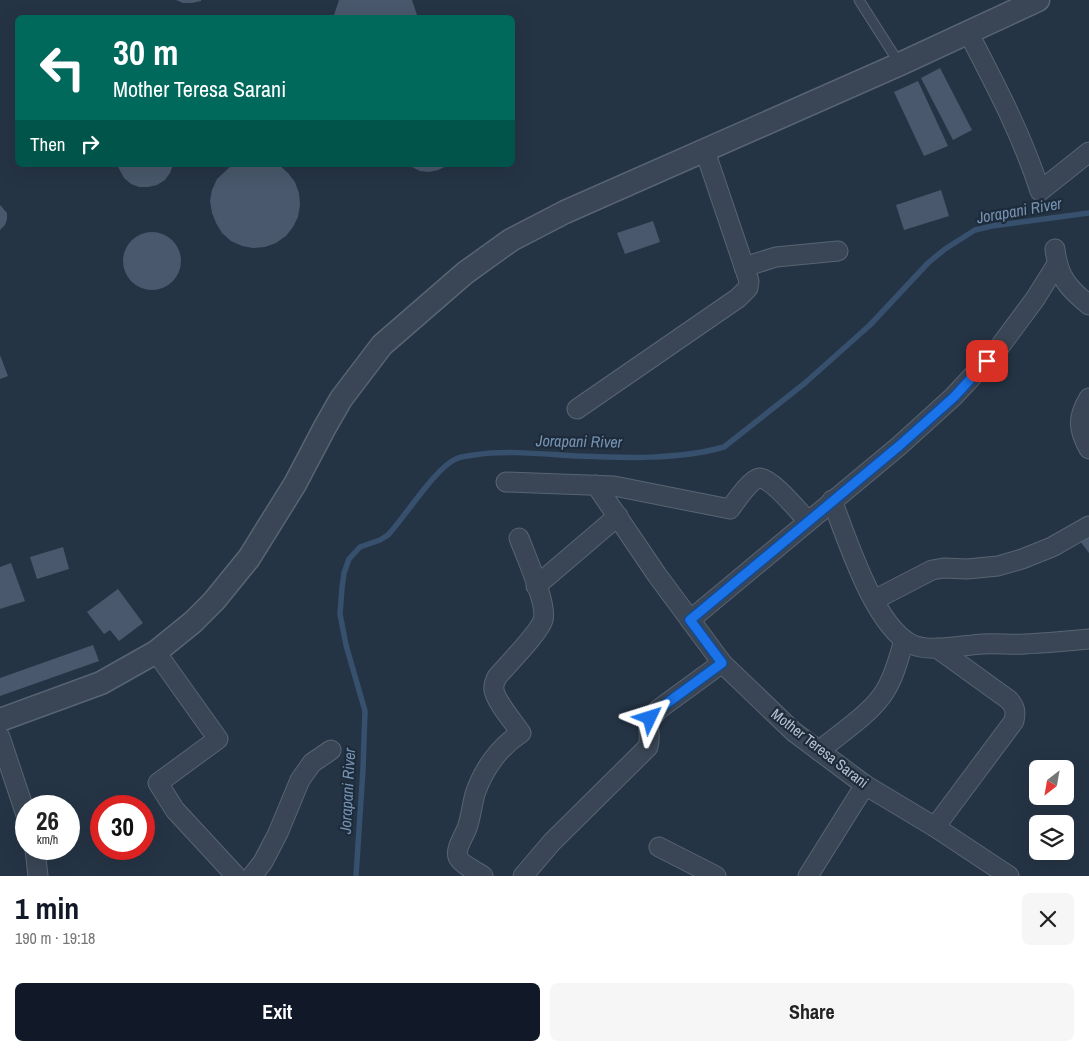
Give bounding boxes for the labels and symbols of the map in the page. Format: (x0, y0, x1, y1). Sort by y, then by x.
water label: Jorapani River (974, 192, 1064, 228)
pin (966, 340, 1008, 382)
water label: Jorapani River (535, 429, 623, 453)
position arrow (623, 691, 675, 743)
street label: Mother Teresa Sarani (767, 703, 873, 793)
water label: Jorapani River (334, 747, 360, 836)
north arrow (1029, 760, 1074, 805)
speed limit sign: 30 (90, 795, 155, 860)

